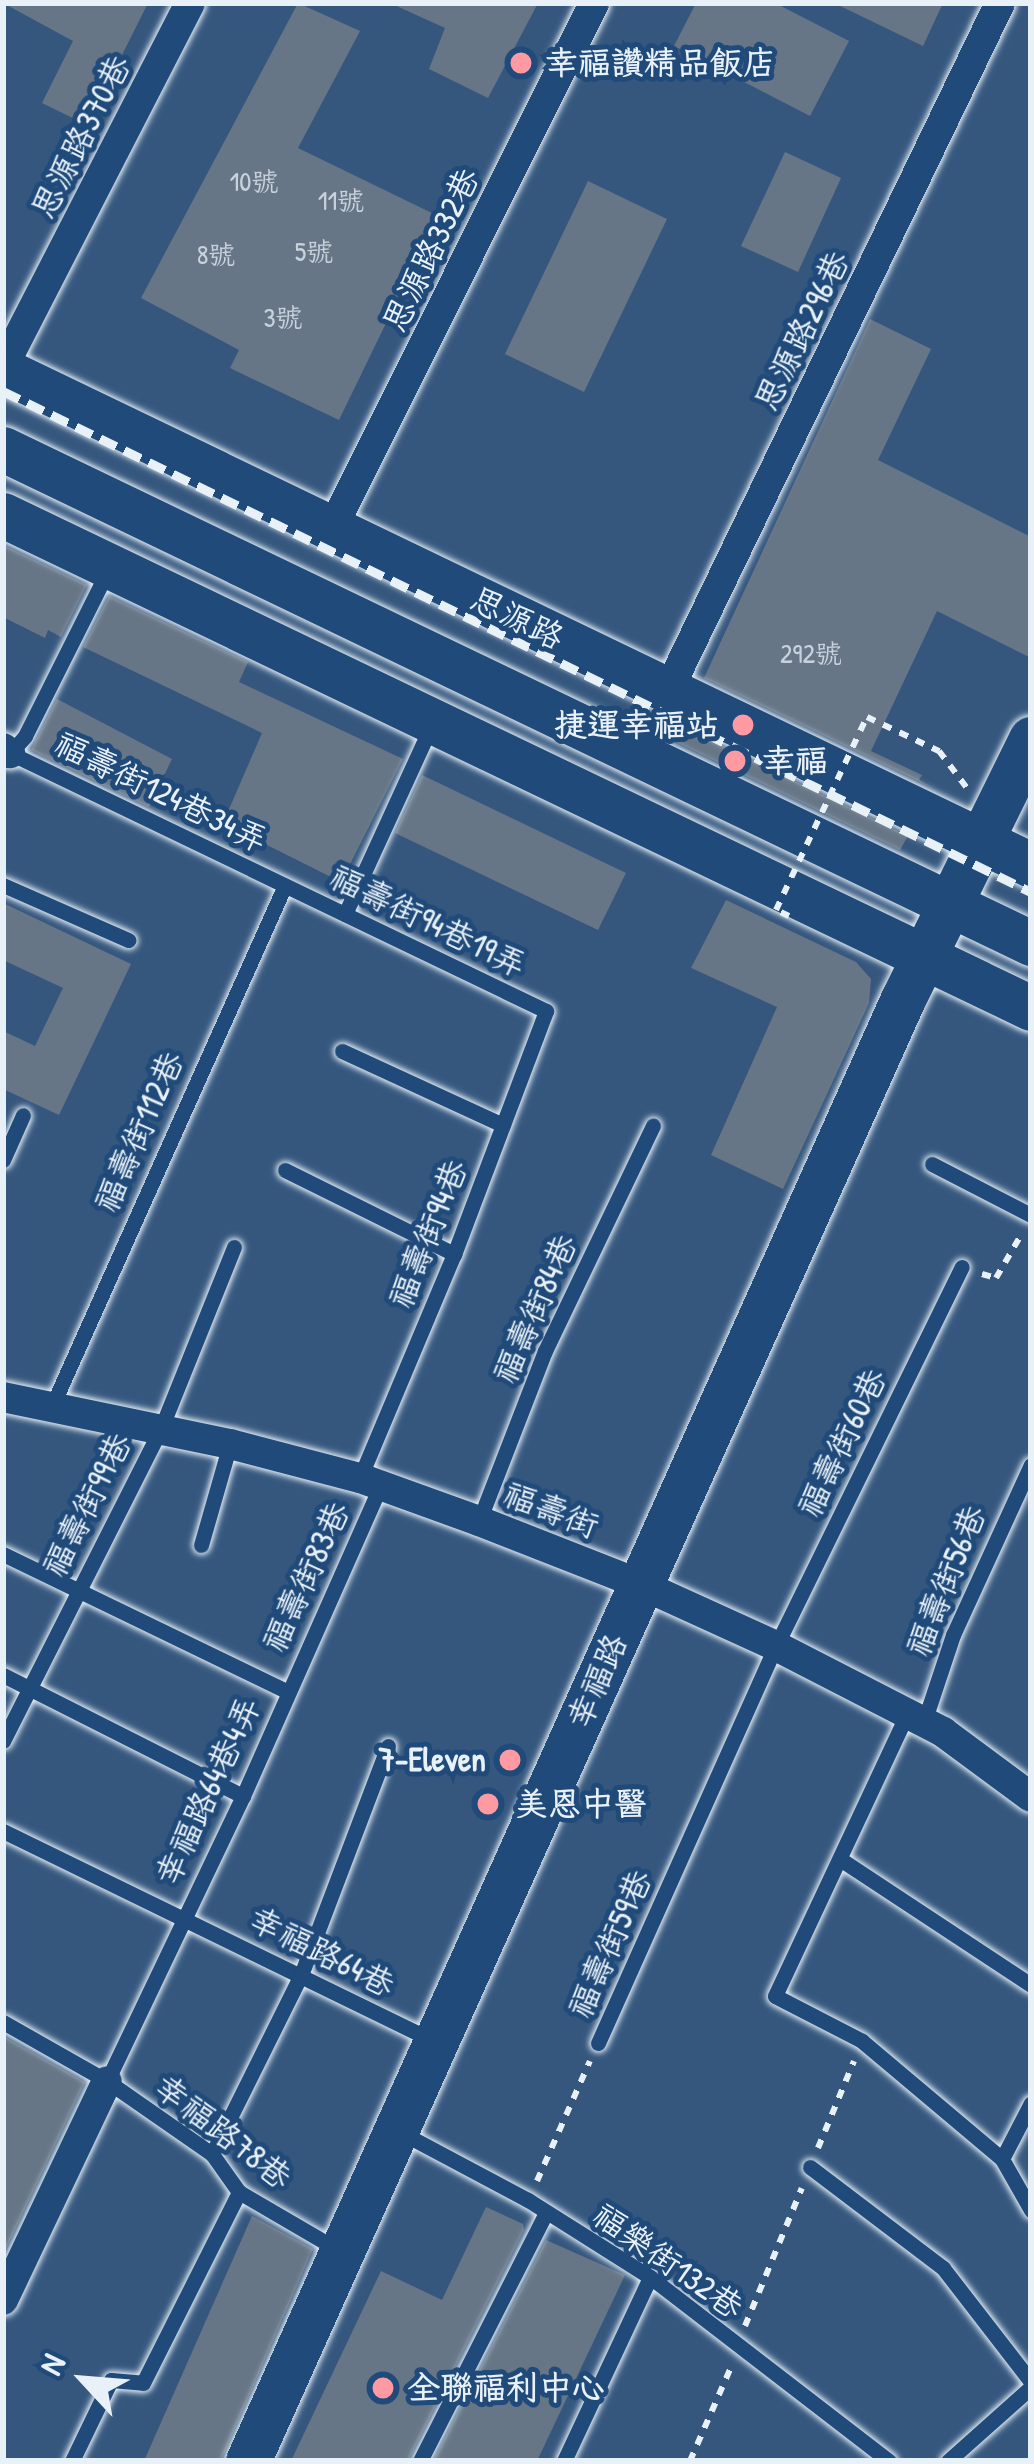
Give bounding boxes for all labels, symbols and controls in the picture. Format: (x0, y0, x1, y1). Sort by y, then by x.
place label: 幸福讚精品飯店 (545, 43, 776, 83)
street label: 思源路370巷 (23, 49, 139, 225)
marker: 幸福讚精品飯店 (508, 50, 534, 76)
street label: 思源路332巷 (374, 162, 488, 338)
house number: 10號 (230, 166, 278, 198)
house number: 11號 (318, 185, 364, 217)
house number: 5號 (295, 236, 333, 268)
house number: 8號 (197, 239, 235, 271)
street label: 思源路296巷 (746, 245, 858, 417)
house number: 3號 (263, 302, 303, 334)
street label: 思源路 (464, 579, 570, 657)
house number: 292號 (780, 638, 842, 670)
place label: 捷運幸福站 (554, 705, 719, 745)
marker: 捷運幸福站 (730, 712, 756, 738)
street label: 福壽街124巷34弄 (48, 723, 274, 861)
place label: 幸福 (762, 741, 828, 781)
marker: 幸福 (719, 745, 751, 777)
street label: 福壽街94巷19弄 (323, 856, 533, 986)
street label: 福壽街112巷 (86, 1046, 192, 1218)
street label: 福壽街94巷 (380, 1154, 476, 1314)
street label: 福壽街84巷 (485, 1228, 585, 1390)
street label: 福壽街60巷 (789, 1362, 895, 1524)
street label: 福壽街99巷 (34, 1426, 140, 1584)
street label: 福壽街 (498, 1474, 604, 1546)
street label: 福壽街83巷 (254, 1496, 358, 1658)
street label: 福壽街56巷 (898, 1500, 994, 1662)
street label: 幸福路 (559, 1628, 635, 1734)
street label: 幸福路64巷4弄 (147, 1691, 269, 1891)
place label: 7-Eleven (379, 1740, 486, 1780)
marker: 7-Eleven (497, 1747, 523, 1773)
place label: 美恩中醫 (515, 1784, 647, 1824)
marker: 美恩中醫 (472, 1788, 504, 1820)
street label: 福壽街59巷 (560, 1864, 660, 2024)
street label: 幸福路64巷 (243, 1899, 401, 2005)
street label: 幸福路78巷 (147, 2066, 299, 2198)
street label: 福樂街132巷 (585, 2195, 751, 2327)
north arrow (24, 2320, 144, 2440)
text: N (28, 2347, 75, 2382)
place label: 全聯福利中心 (407, 2368, 605, 2408)
marker: 全聯福利中心 (370, 2375, 396, 2401)

